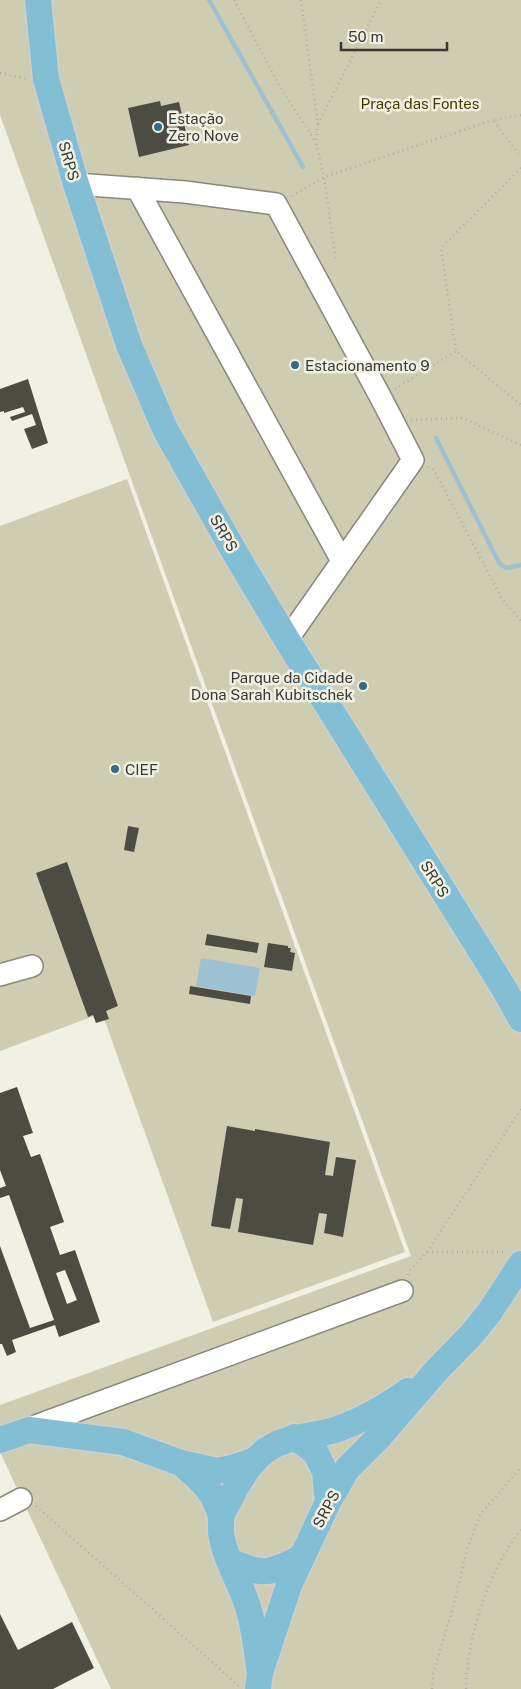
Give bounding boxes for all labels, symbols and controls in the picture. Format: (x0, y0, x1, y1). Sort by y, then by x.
scale bar (341, 20, 447, 52)
text: 50 m (348, 28, 383, 45)
park label: Praça das Fontes (361, 95, 479, 112)
place label: Estação Zero Nove (168, 110, 239, 144)
marker: Estação Zero Nove (152, 121, 164, 133)
street label: SRPS (55, 139, 83, 183)
place label: Estacionamento 9 (305, 357, 430, 374)
marker: Estacionamento 9 (289, 359, 301, 371)
street label: SRPS (207, 511, 241, 555)
place label: Parque da Cidade Dona Sarah Kubitschek (191, 669, 353, 703)
marker: Parque da Cidade Dona Sarah Kubitschek (357, 680, 369, 692)
place label: CIEF (125, 761, 158, 778)
marker: CIEF (109, 763, 121, 775)
street label: SRPS (417, 858, 453, 900)
street label: SRPS (309, 1487, 343, 1531)

